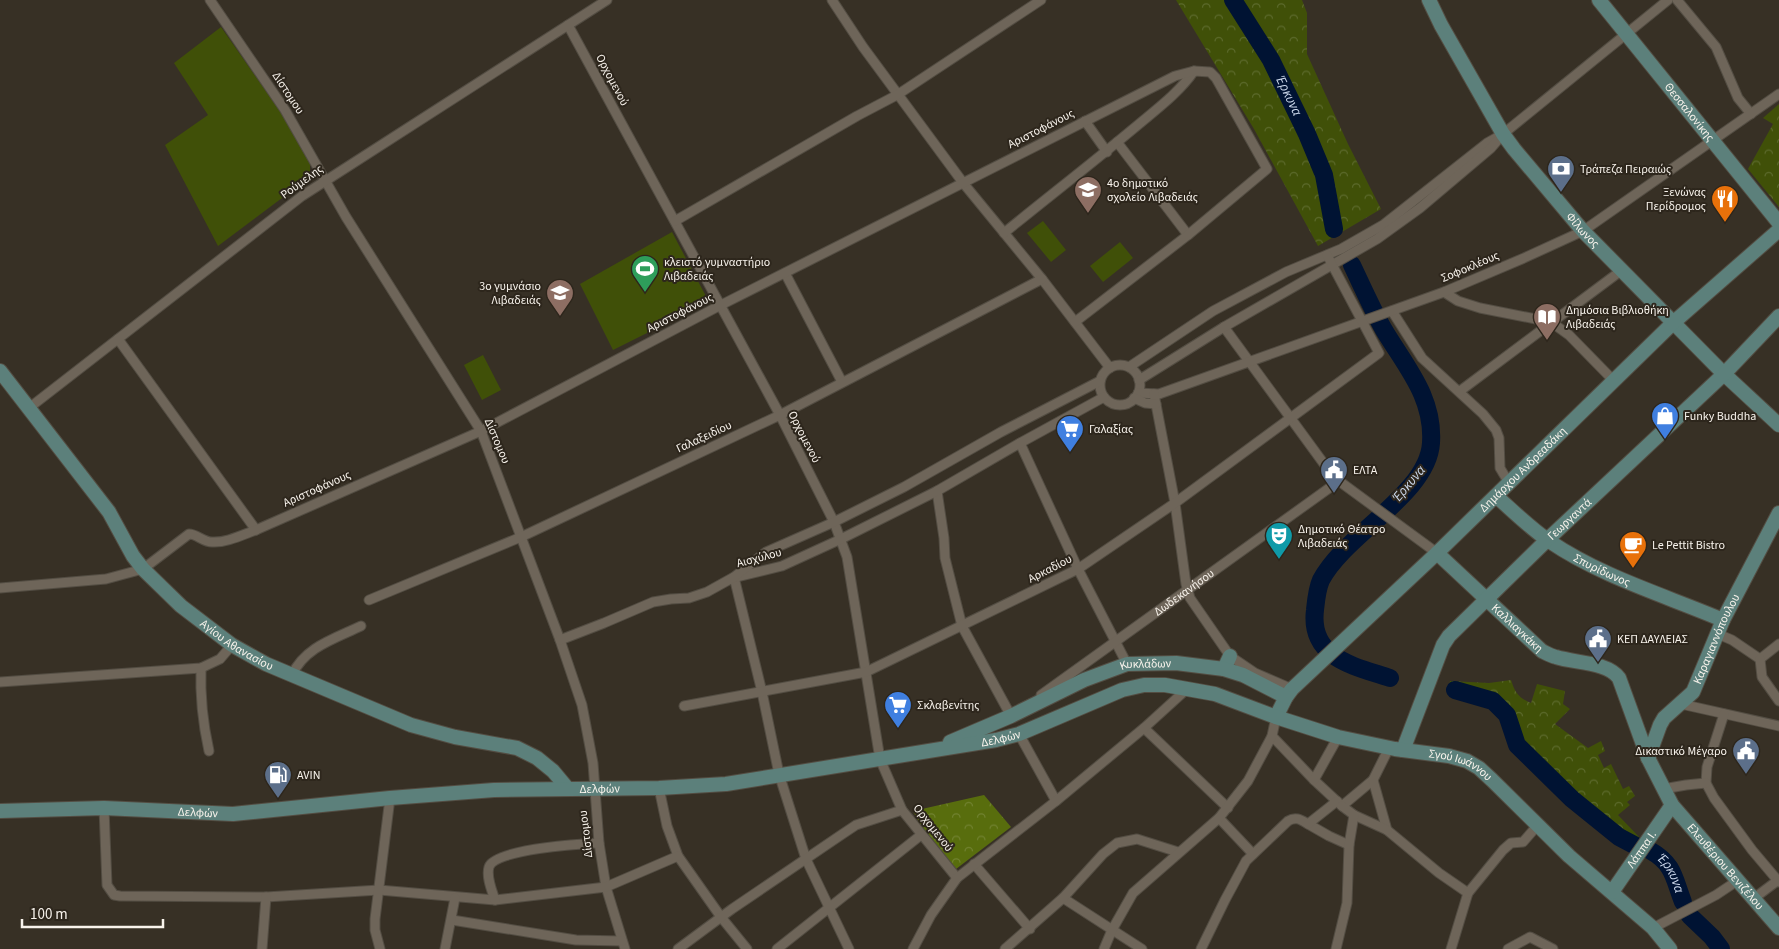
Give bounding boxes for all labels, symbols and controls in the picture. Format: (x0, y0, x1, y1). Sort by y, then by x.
street label: Ορχομενού (591, 51, 633, 109)
street label: Δίστομου (268, 68, 308, 118)
water label: Έρκυνα (1270, 72, 1307, 120)
street label: Θεσσαλονίκης (1660, 79, 1719, 145)
street label: Αριστοφάνους (1005, 105, 1077, 153)
bank icon: Τράπεζα Πειραιώς (1546, 154, 1576, 193)
street label: Ρούμελης (277, 161, 327, 203)
place label: Τράπεζα Πειραιώς (1580, 161, 1671, 178)
school or university icon: 4ο δημοτικό σχολείο Λιβαδειάς (1073, 175, 1103, 214)
place label: 4ο δημοτικό σχολείο Λιβαδειάς (1107, 175, 1198, 206)
place label: Ξενώνας Περίδρομος (1646, 184, 1706, 215)
restaurant icon: Ξενώνας Περίδρομος (1710, 184, 1740, 223)
street label: Φίλωνος (1562, 208, 1604, 252)
street label: Σοφοκλέους (1438, 247, 1502, 287)
sports icon: κλειστό γυμναστήριο Λιβαδειάς (630, 254, 660, 293)
place label: κλειστό γυμναστήριο Λιβαδειάς (664, 254, 770, 285)
place label: 3ο γυμνάσιο Λιβαδειάς (479, 278, 541, 309)
school or university icon: 3ο γυμνάσιο Λιβαδειάς (545, 278, 575, 317)
street label: Αριστοφάνους (644, 289, 716, 337)
library icon: Δημόσια Βιβλιοθήκη Λιβαδειάς (1532, 302, 1562, 341)
place label: Δημόσια Βιβλιοθήκη Λιβαδειάς (1566, 302, 1669, 333)
shop icon: Funky Buddha (1650, 401, 1680, 440)
street label: Ορχομενού (784, 408, 824, 466)
place label: Funky Buddha (1684, 408, 1756, 425)
supermarket icon: Γαλαξίας (1055, 414, 1085, 453)
street label: Δίστομου (480, 416, 514, 466)
street label: Γαλαξειδίου (673, 417, 735, 457)
place label: Γαλαξίας (1089, 421, 1133, 438)
street label: Δημάρχου Ανδρεαδάκη (1475, 423, 1570, 516)
public building icon: ΕΛΤΑ (1319, 455, 1349, 494)
water label: Έρκυνα (1388, 461, 1431, 507)
place label: ΕΛΤΑ (1353, 462, 1378, 479)
street label: Αριστοφάνους (280, 466, 354, 512)
street label: Γεωργαντά (1543, 494, 1595, 544)
theatre icon: Δημοτικό Θέατρο Λιβαδειάς (1264, 521, 1294, 560)
place label: Δημοτικό Θέατρο Λιβαδειάς (1298, 521, 1386, 552)
cafe icon: Le Pettit Bistro (1618, 530, 1648, 569)
place label: Le Pettit Bistro (1652, 537, 1725, 554)
street label: Αισχύλου (735, 544, 783, 572)
street label: Σπυρίδωνος (1570, 549, 1633, 591)
street label: Αρκαδίου (1025, 551, 1075, 587)
street label: Δωδεκανήσου (1150, 565, 1218, 620)
street label: Καραγιαννόπουλου (1689, 591, 1744, 687)
street label: Καλλιαγκάκη (1488, 600, 1547, 657)
street label: Αγίου Αθανασίου (197, 615, 276, 675)
public building icon: ΚΕΠ ΔΑΥΛΕΙΑΣ (1583, 624, 1613, 663)
place label: ΚΕΠ ΔΑΥΛΕΙΑΣ (1617, 631, 1689, 648)
street label: Κυκλάδων (1117, 655, 1172, 675)
supermarket icon: Σκλαβενίτης (883, 690, 913, 729)
place label: Σκλαβενίτης (917, 697, 980, 714)
street label: Δελφών (980, 725, 1023, 751)
public building icon: Δικαστικό Μέγαρο (1731, 736, 1761, 775)
place label: Δικαστικό Μέγαρο (1635, 743, 1727, 760)
street label: Σγού Ιωάννου (1428, 745, 1496, 785)
fuel station icon: AVIN (263, 760, 293, 799)
place label: AVIN (297, 767, 320, 784)
street label: Δελφών (579, 780, 620, 797)
street label: Ορχομενού (909, 800, 957, 856)
street label: Δελφών (177, 803, 219, 822)
street label: Δίστομου (575, 809, 597, 859)
street label: Ελευθέριου Βενιζέλου (1683, 819, 1768, 914)
street label: Λάππα Ι. (1623, 827, 1660, 871)
water label: Έρκυνα (1653, 849, 1689, 896)
scale bar (22, 896, 164, 928)
text: 100 m (30, 904, 68, 925)

